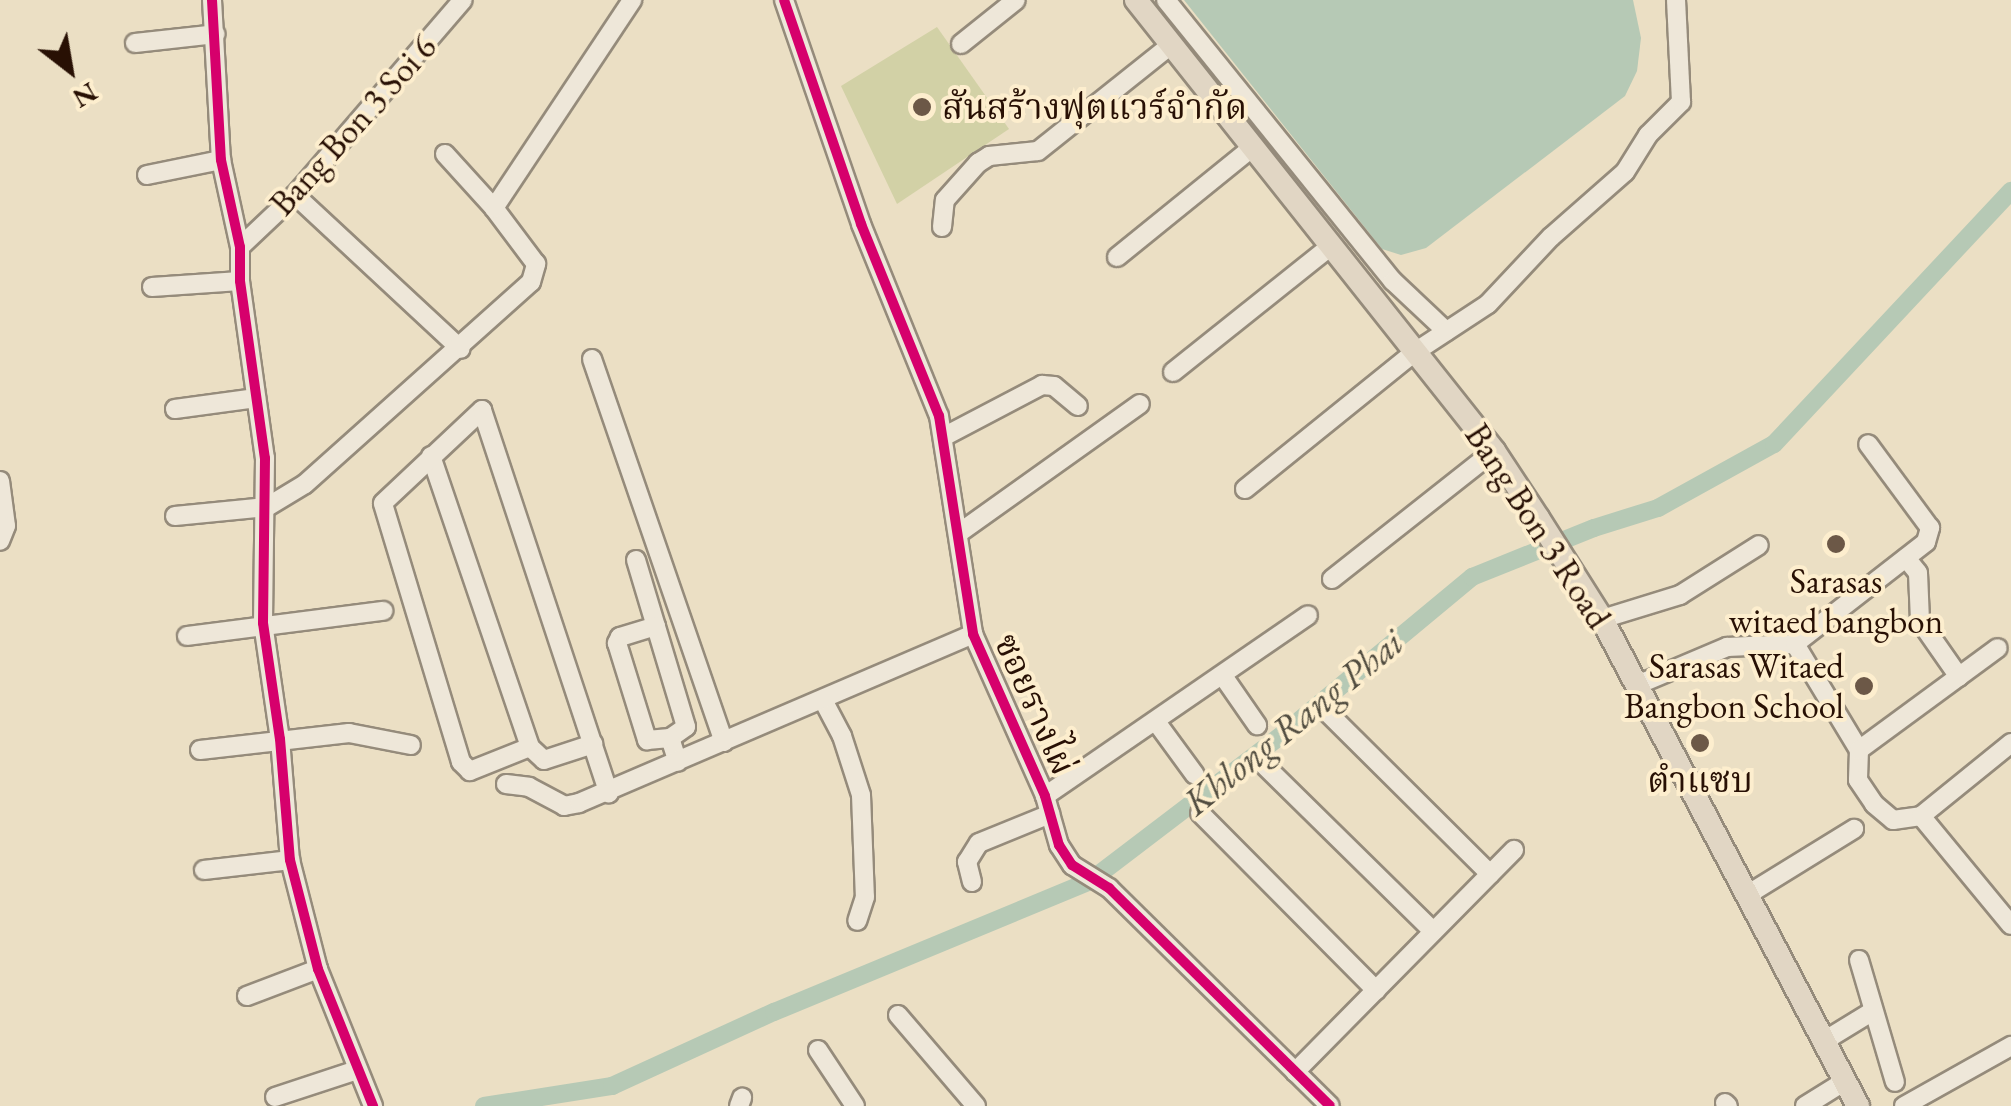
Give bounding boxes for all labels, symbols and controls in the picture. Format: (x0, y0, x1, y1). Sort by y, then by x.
north arrow (20, 20, 120, 120)
street label: Bang Bon 3 Soi 6 (261, 26, 445, 224)
text: N (66, 74, 104, 117)
place label: สันสร้างฟุตแวร์จำกัด (942, 86, 1247, 128)
marker: สันสร้างฟุตแวร์จำกัด (911, 96, 933, 118)
street label: Bang Bon 3 Road (1456, 416, 1620, 636)
marker: Sarasas witaed bangbon (1825, 533, 1847, 555)
place label: Sarasas witaed bangbon (1729, 560, 1943, 642)
water label: Khlong Rang Phai (1174, 619, 1412, 825)
street label: ซอยรางไผ่ (985, 627, 1085, 781)
place label: Sarasas Witaed Bangbon School (1624, 645, 1844, 727)
marker: Sarasas Witaed Bangbon School (1853, 675, 1875, 697)
marker: ตำแซบ (1689, 732, 1711, 754)
place label: ตำแซบ (1647, 759, 1753, 801)

